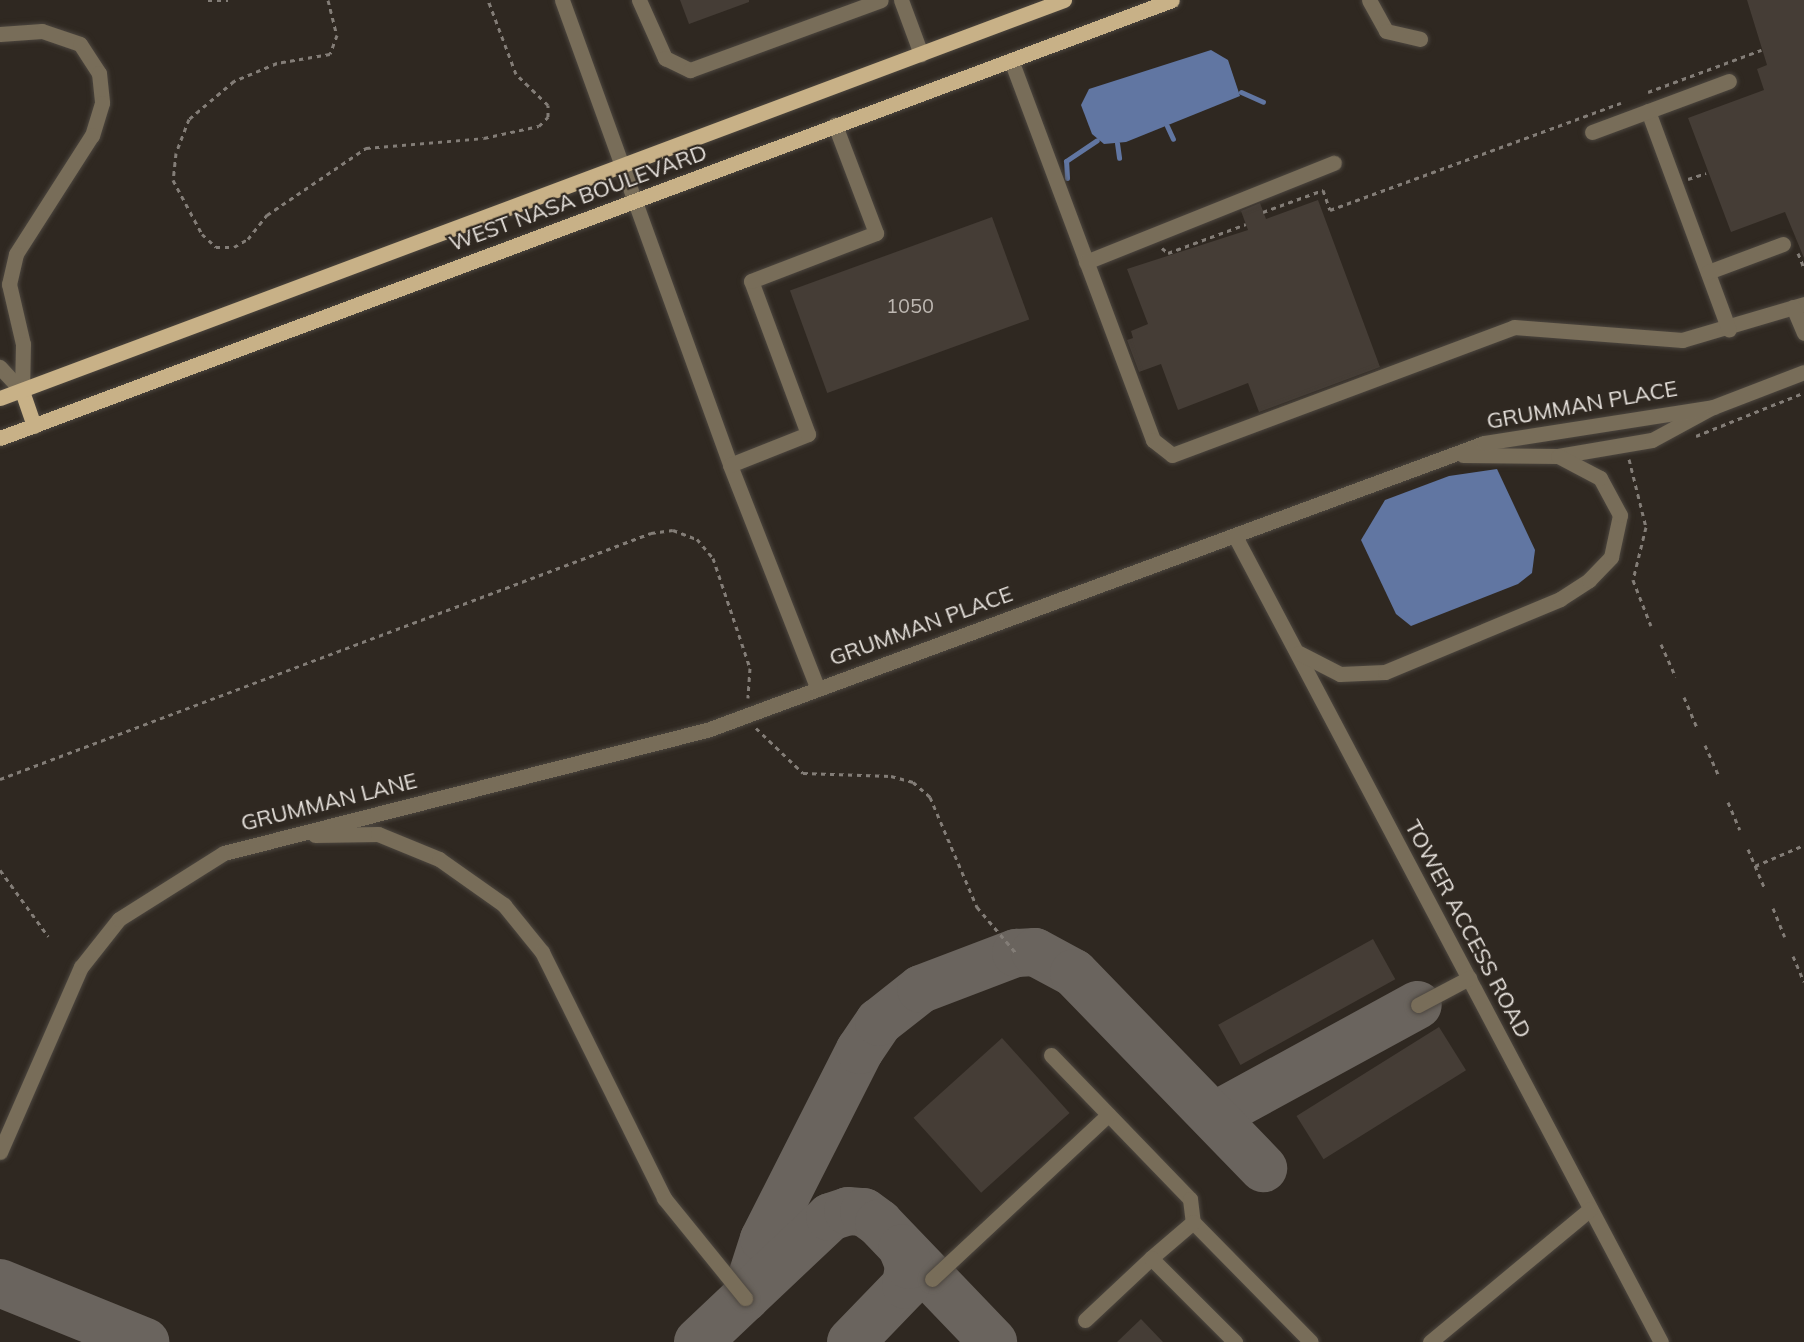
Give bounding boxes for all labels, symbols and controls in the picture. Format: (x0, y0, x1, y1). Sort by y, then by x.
street label: WEST NASA BOULEVARD (446, 139, 710, 257)
house number: 1050 (886, 293, 934, 317)
street label: GRUMMAN PLACE (1485, 375, 1679, 435)
street label: GRUMMAN PLACE (826, 581, 1016, 671)
street label: GRUMMAN LANE (238, 767, 420, 837)
street label: TOWER ACCESS ROAD (1399, 815, 1537, 1043)

